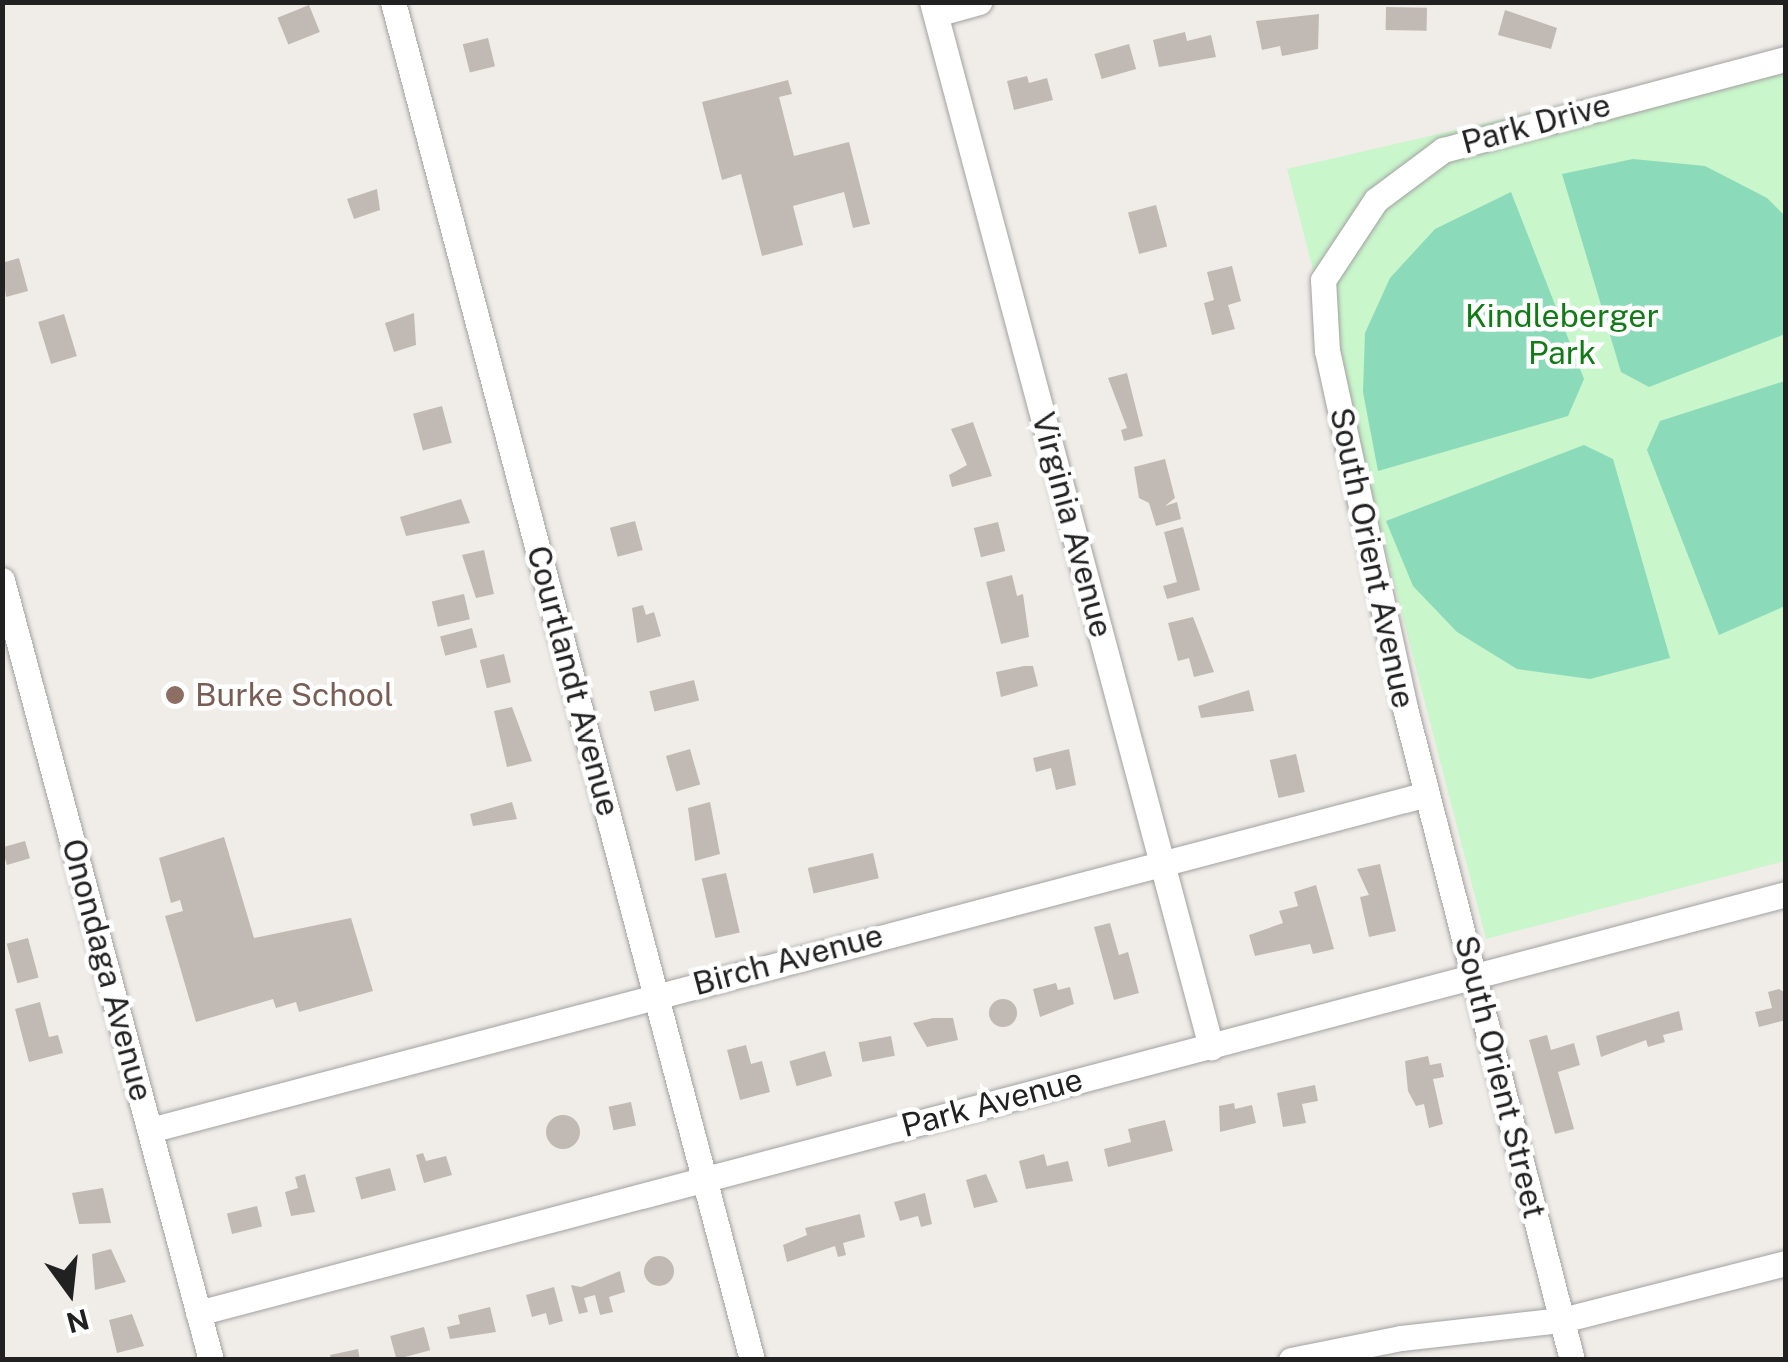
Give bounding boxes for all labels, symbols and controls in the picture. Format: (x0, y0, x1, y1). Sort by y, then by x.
street label: Park Drive (1457, 86, 1615, 162)
park label: Kindleberger Park (1465, 298, 1659, 373)
street label: South Orient Avenue (1321, 404, 1423, 712)
street label: Virginia Avenue (1024, 408, 1120, 642)
street label: Courtlandt Avenue (518, 542, 628, 820)
place label: Burke School (195, 676, 394, 714)
marker: Burke School (164, 684, 186, 706)
street label: Onondaga Avenue (54, 835, 160, 1105)
street label: Birch Avenue (689, 916, 887, 1004)
street label: South Orient Street (1446, 932, 1554, 1222)
street label: Park Avenue (897, 1060, 1087, 1146)
north arrow (20, 1242, 120, 1342)
text: N (63, 1303, 93, 1340)

